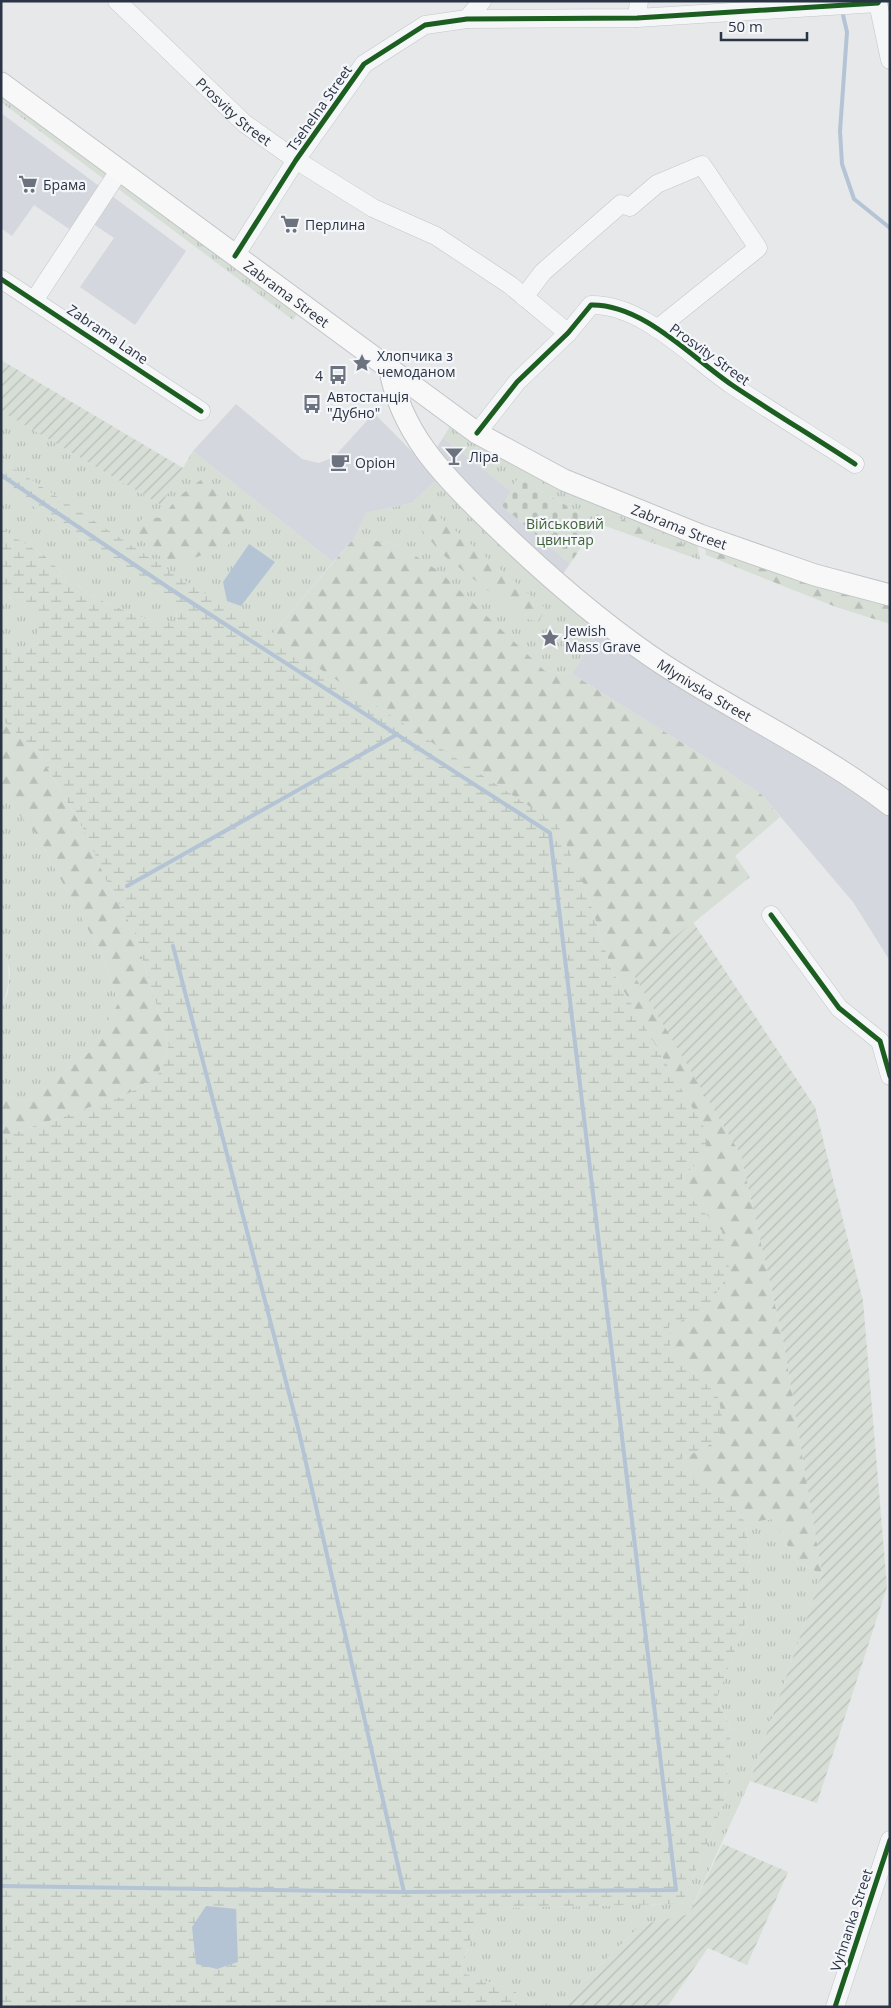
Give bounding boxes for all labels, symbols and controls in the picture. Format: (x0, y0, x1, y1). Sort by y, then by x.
scale bar (721, 10, 807, 42)
text: 50 m (728, 16, 763, 36)
street label: Tsehelna Street (282, 61, 356, 155)
street label: Prosvity Street (192, 73, 276, 149)
supermarket icon: Брама (17, 173, 39, 195)
place label: Брама (43, 175, 86, 194)
supermarket icon: Перлина (279, 213, 301, 235)
place label: Перлина (305, 215, 365, 234)
street label: Zabrama Street (241, 256, 334, 331)
street label: Zabrama Lane (64, 300, 152, 368)
street label: Prosvity Street (666, 319, 754, 389)
place label: Хлопчика з чемоданом (377, 346, 455, 381)
place icon: Хлопчика з чемоданом (351, 352, 373, 374)
bus stop icon: 4 (327, 364, 349, 386)
place label: 4 (315, 366, 323, 385)
place label: Автостанція "Дубно" (327, 387, 409, 422)
bus stop icon: Автостанція "Дубно" (301, 393, 323, 415)
bar icon: Ліра (443, 445, 465, 467)
place label: Ліра (469, 447, 499, 466)
cafe icon: Оріон (329, 451, 351, 473)
place label: Оріон (355, 453, 395, 472)
street label: Zabrama Street (629, 499, 730, 553)
park label: Військовий цвинтар (526, 514, 604, 549)
place label: Jewish Mass Grave (563, 621, 641, 656)
place icon: Jewish Mass Grave (539, 627, 561, 649)
street label: Mlynivska Street (654, 654, 755, 725)
street label: Vyhnanka Street (825, 1866, 877, 1974)

